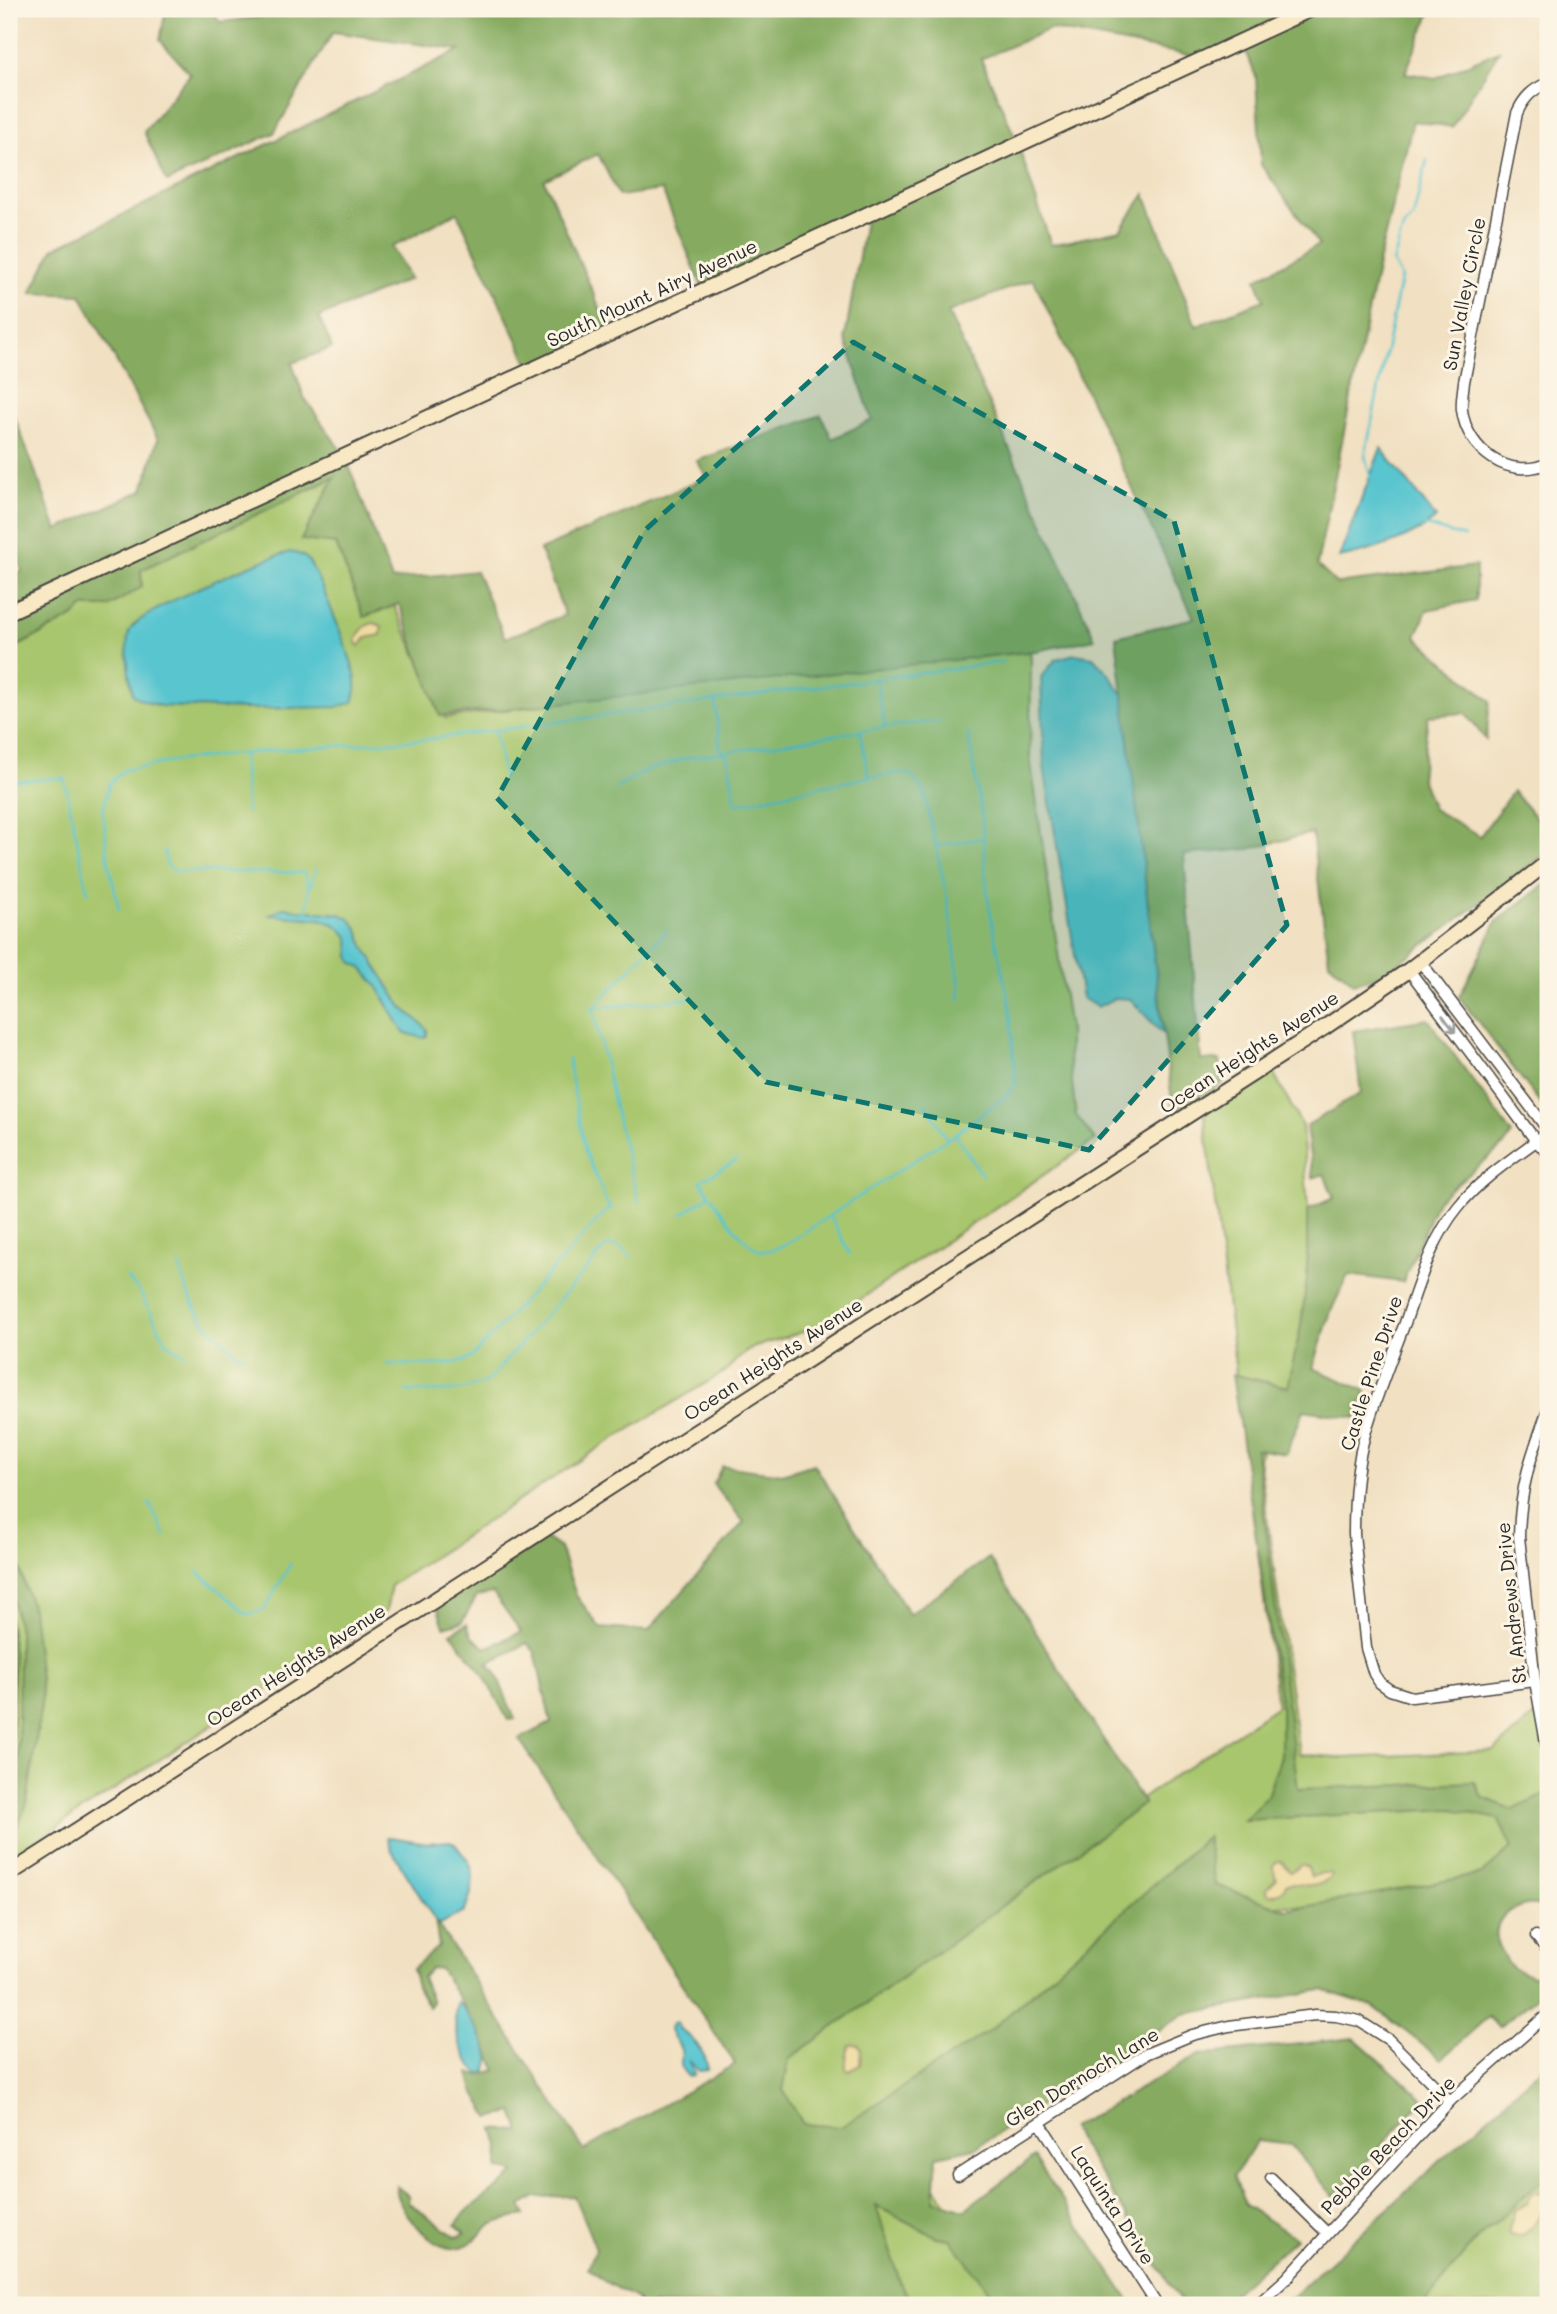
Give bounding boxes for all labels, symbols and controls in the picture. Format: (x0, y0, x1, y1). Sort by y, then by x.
street label: Sun Valley Circle (1436, 215, 1491, 373)
street label: South Mount Airy Avenue (542, 233, 761, 352)
street label: Ocean Heights Avenue (1154, 984, 1343, 1119)
one-way arrow (1442, 1015, 1457, 1033)
street label: Ocean Heights Avenue (678, 1291, 867, 1426)
street label: Castle Pine Drive (1334, 1292, 1407, 1454)
street label: St Andrews Drive (1490, 1521, 1531, 1685)
street label: Ocean Heights Avenue (201, 1597, 390, 1732)
street label: Glen Dornoch Lane (1000, 2021, 1163, 2132)
street label: Pebble Beach Drive (1315, 2070, 1460, 2219)
street label: Laquinta Drive (1066, 2140, 1161, 2269)

